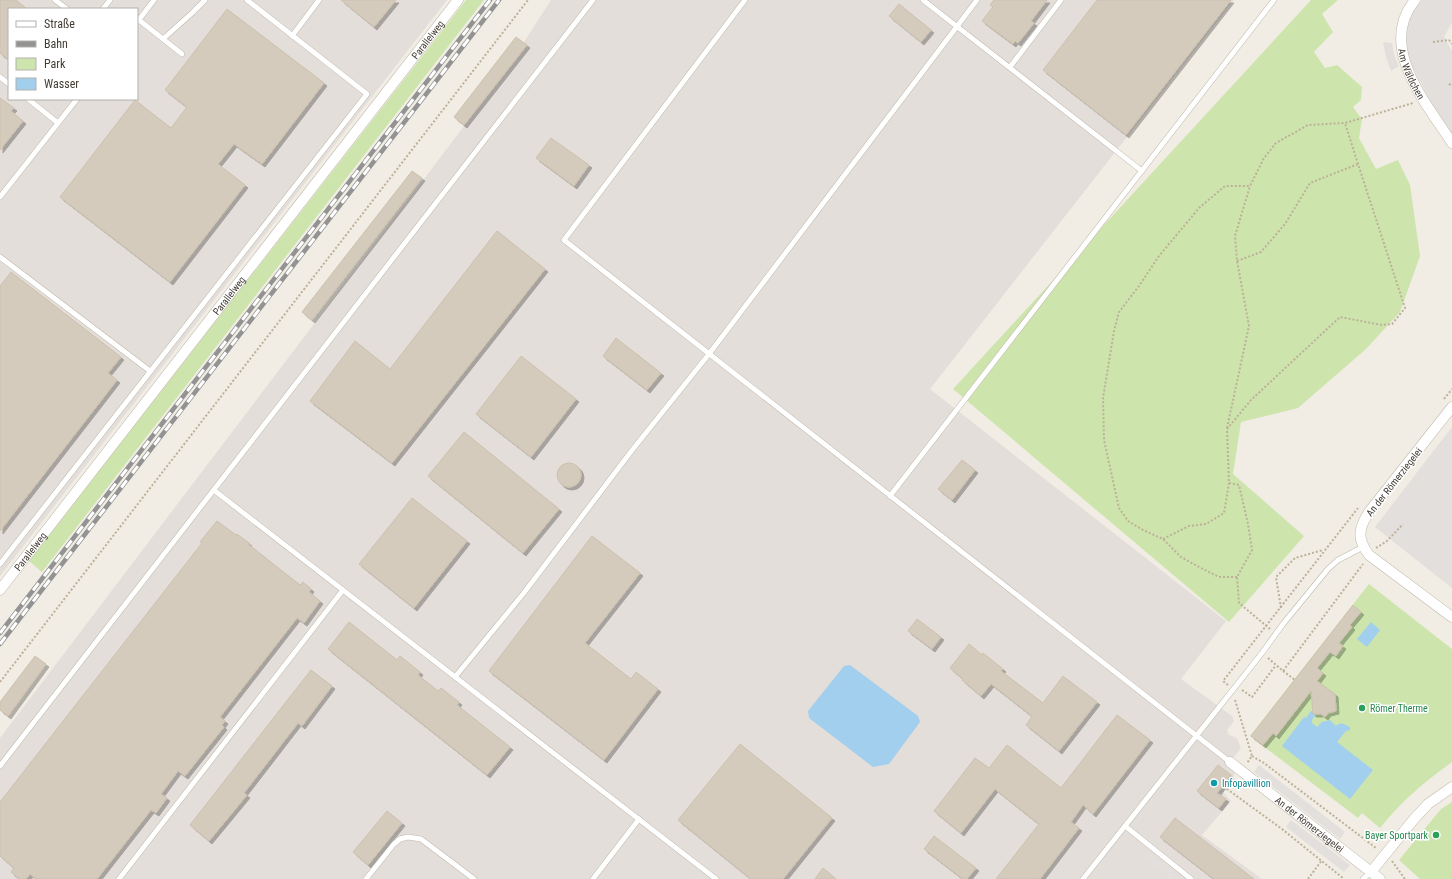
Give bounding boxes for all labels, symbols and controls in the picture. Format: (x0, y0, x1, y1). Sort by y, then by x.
legend (8, 8, 138, 100)
text: Straße (44, 17, 75, 31)
street label: Parallelweg (409, 18, 446, 61)
text: Bahn (44, 37, 68, 51)
street label: Am Wäldchen (1396, 48, 1427, 101)
text: Park (44, 57, 66, 71)
text: Wasser (44, 77, 79, 91)
street label: Parallelweg (210, 274, 247, 317)
street label: An der Römerziegelei (1364, 446, 1424, 518)
street label: Parallelweg (12, 530, 48, 573)
marker: Römer Therme (1357, 703, 1367, 713)
place label: Römer Therme (1370, 703, 1428, 714)
marker: Infopavillion (1209, 778, 1219, 788)
place label: Infopavillion (1222, 778, 1271, 789)
street label: An der Römerziegelei (1273, 794, 1346, 854)
place label: Bayer Sportpark (1365, 830, 1428, 841)
marker: Bayer Sportpark (1431, 830, 1441, 840)

